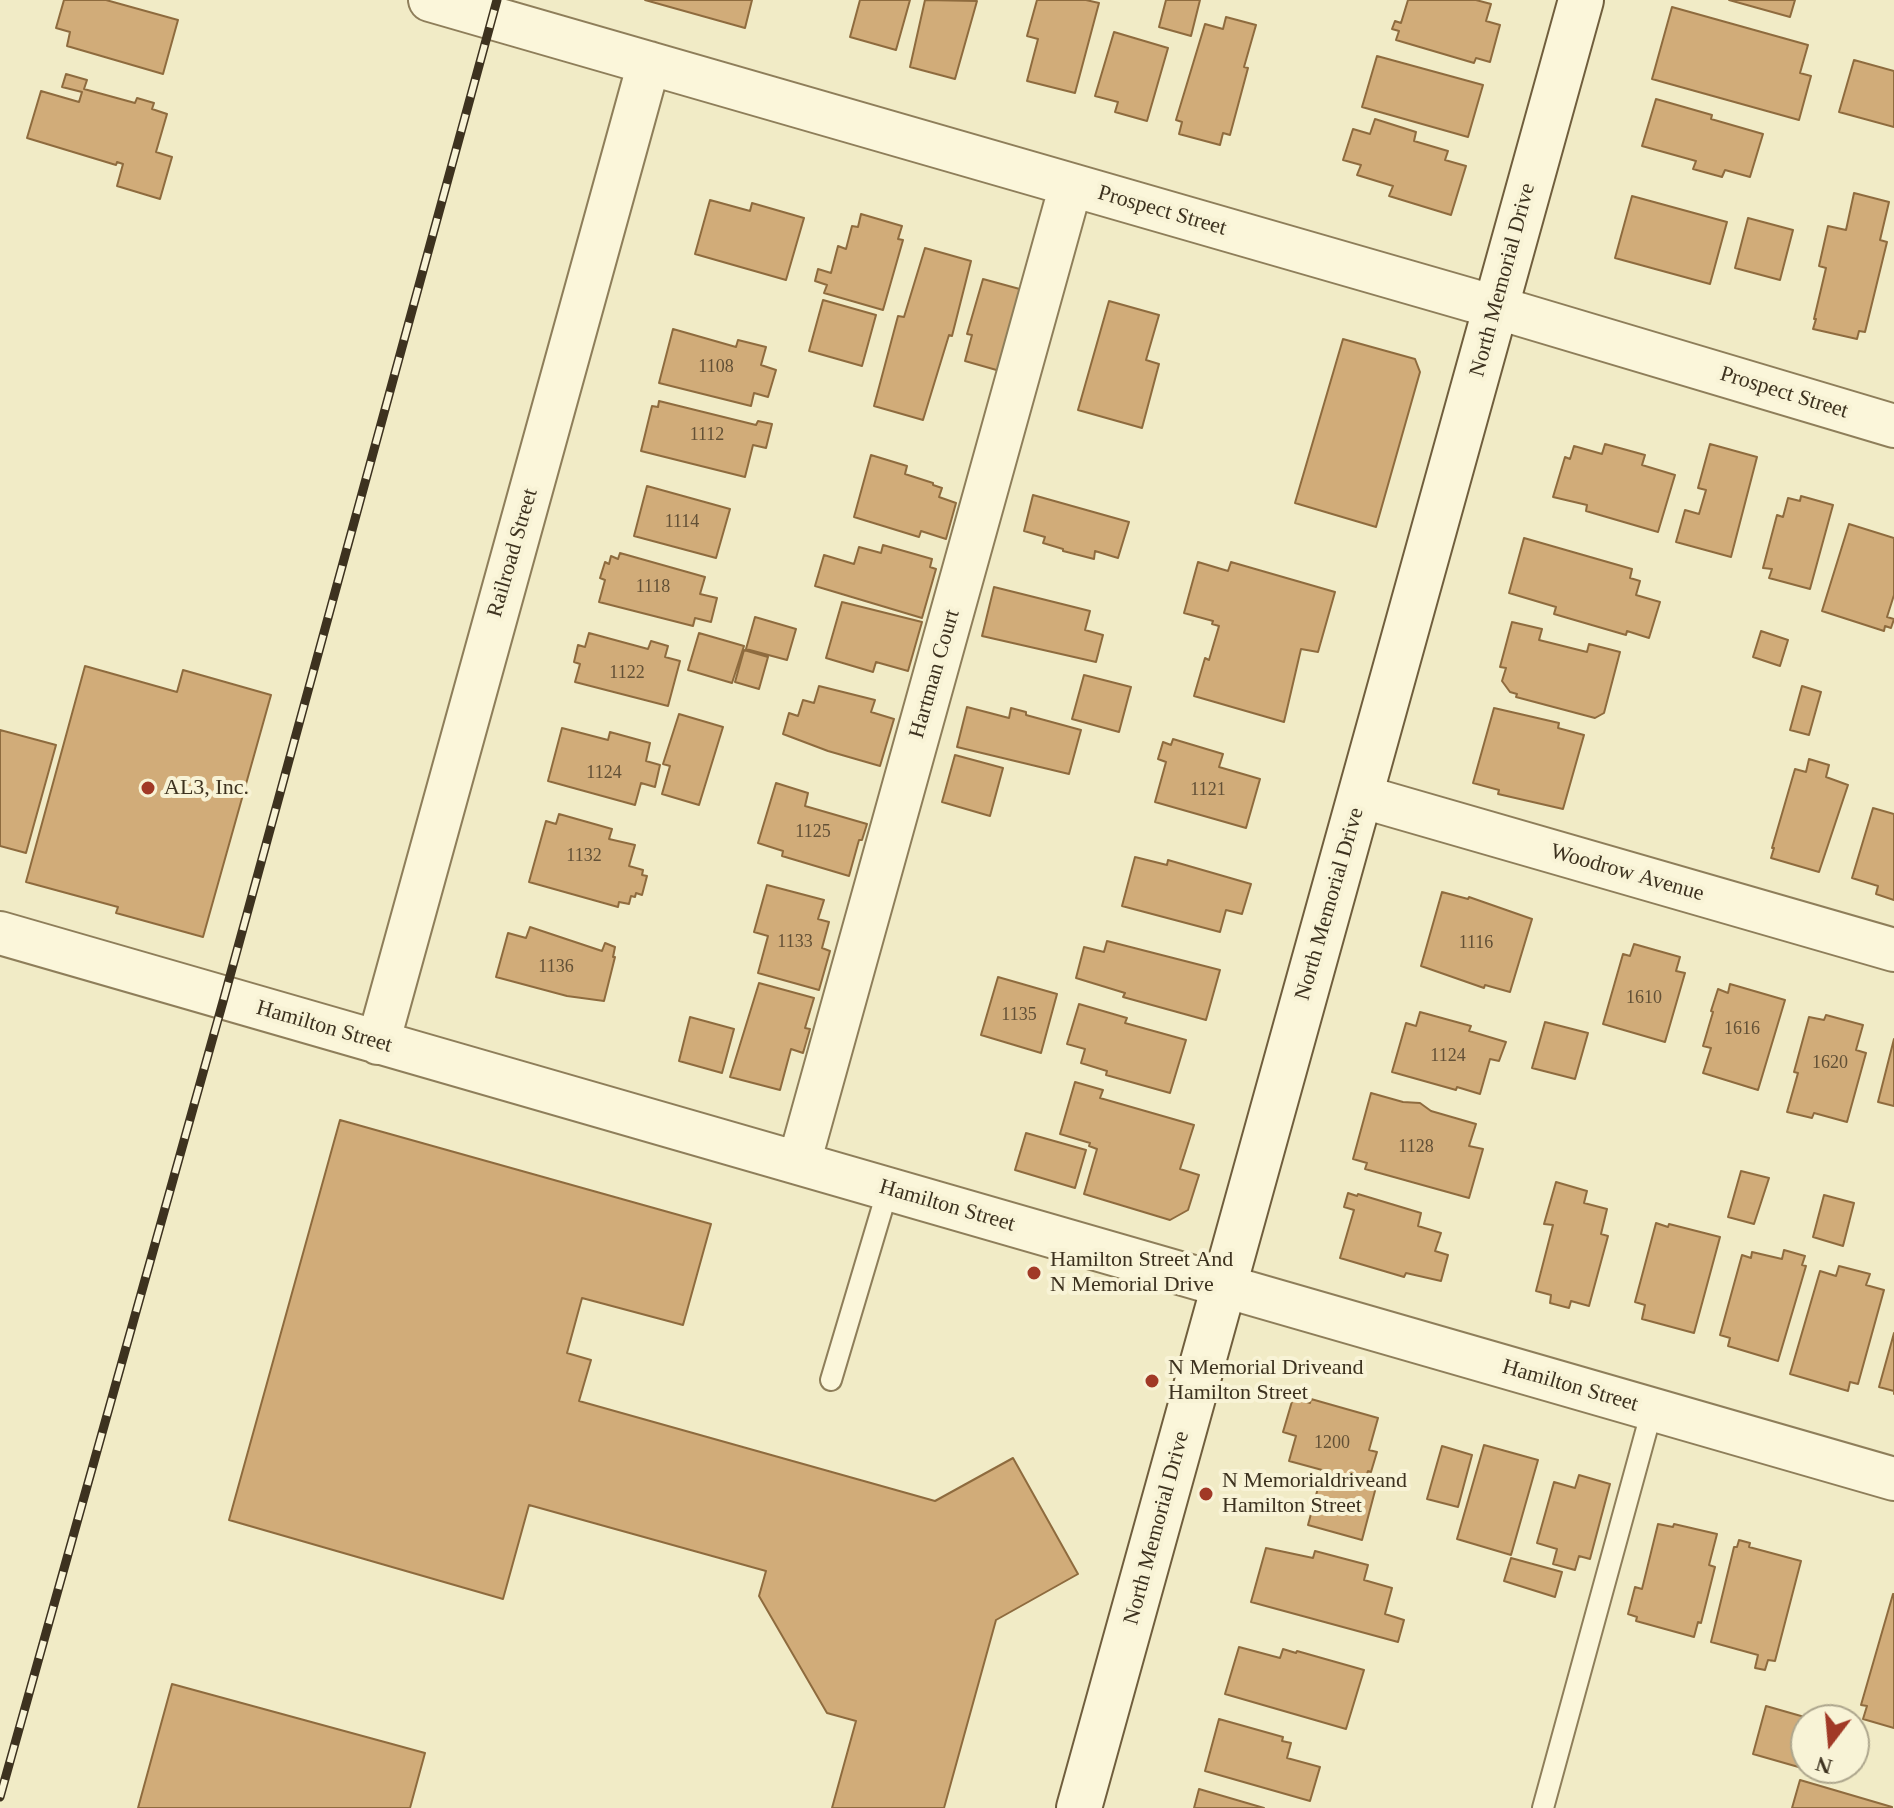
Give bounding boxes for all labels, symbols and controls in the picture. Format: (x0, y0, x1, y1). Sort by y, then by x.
street label: Prospect Street (1095, 180, 1229, 242)
street label: North Memorial Drive (1464, 180, 1542, 380)
house number: 1108 (698, 356, 734, 378)
street label: Prospect Street (1717, 361, 1851, 425)
house number: 1112 (690, 424, 724, 446)
street label: Railroad Street (482, 486, 544, 620)
house number: 1114 (665, 511, 699, 533)
house number: 1118 (636, 576, 670, 598)
street label: Hartman Court (904, 607, 966, 741)
house number: 1122 (609, 662, 645, 684)
house number: 1124 (586, 762, 622, 784)
place label: AL3, Inc. (164, 775, 249, 801)
marker: AL3, Inc. (139, 779, 157, 797)
house number: 1121 (1190, 779, 1226, 801)
street label: North Memorial Drive (1290, 805, 1370, 1003)
house number: 1125 (795, 821, 831, 843)
street label: Woodrow Avenue (1547, 838, 1707, 908)
house number: 1132 (566, 845, 602, 867)
house number: 1133 (777, 931, 813, 953)
house number: 1116 (1459, 932, 1493, 954)
house number: 1136 (538, 956, 574, 978)
house number: 1610 (1626, 987, 1662, 1009)
street label: Hamilton Street (253, 995, 395, 1059)
house number: 1135 (1001, 1004, 1037, 1026)
house number: 1616 (1724, 1018, 1760, 1040)
house number: 1124 (1430, 1045, 1466, 1067)
house number: 1620 (1812, 1052, 1848, 1074)
house number: 1128 (1398, 1136, 1434, 1158)
street label: Hamilton Street (876, 1174, 1018, 1238)
place label: Hamilton Street And N Memorial Drive (1050, 1247, 1233, 1298)
marker: Hamilton Street And N Memorial Drive (1025, 1264, 1043, 1282)
street label: Hamilton Street (1499, 1354, 1641, 1418)
place label: N Memorial Driveand Hamilton Street (1168, 1355, 1363, 1406)
marker: N Memorial Driveand Hamilton Street (1143, 1372, 1161, 1390)
street label: North Memorial Drive (1118, 1428, 1196, 1628)
house number: 1200 (1314, 1432, 1350, 1454)
place label: N Memorialdriveand Hamilton Street (1222, 1468, 1407, 1520)
marker: N Memorialdriveand Hamilton Street (1197, 1485, 1215, 1503)
north arrow (1790, 1704, 1870, 1784)
text: N (1813, 1751, 1835, 1780)

